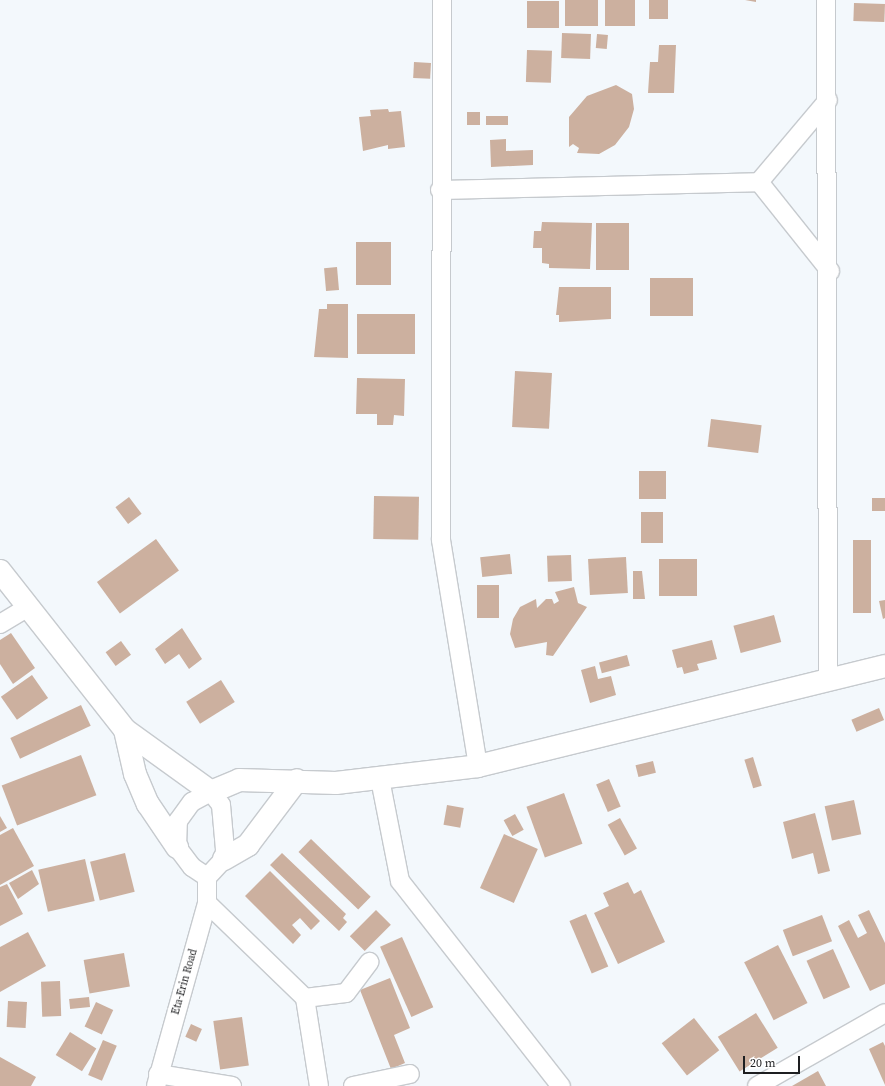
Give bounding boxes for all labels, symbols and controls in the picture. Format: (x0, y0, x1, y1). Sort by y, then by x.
street label: Eta-Erin Road (169, 948, 201, 1016)
scale bar (745, 1048, 802, 1074)
text: 20 m (750, 1055, 776, 1071)

